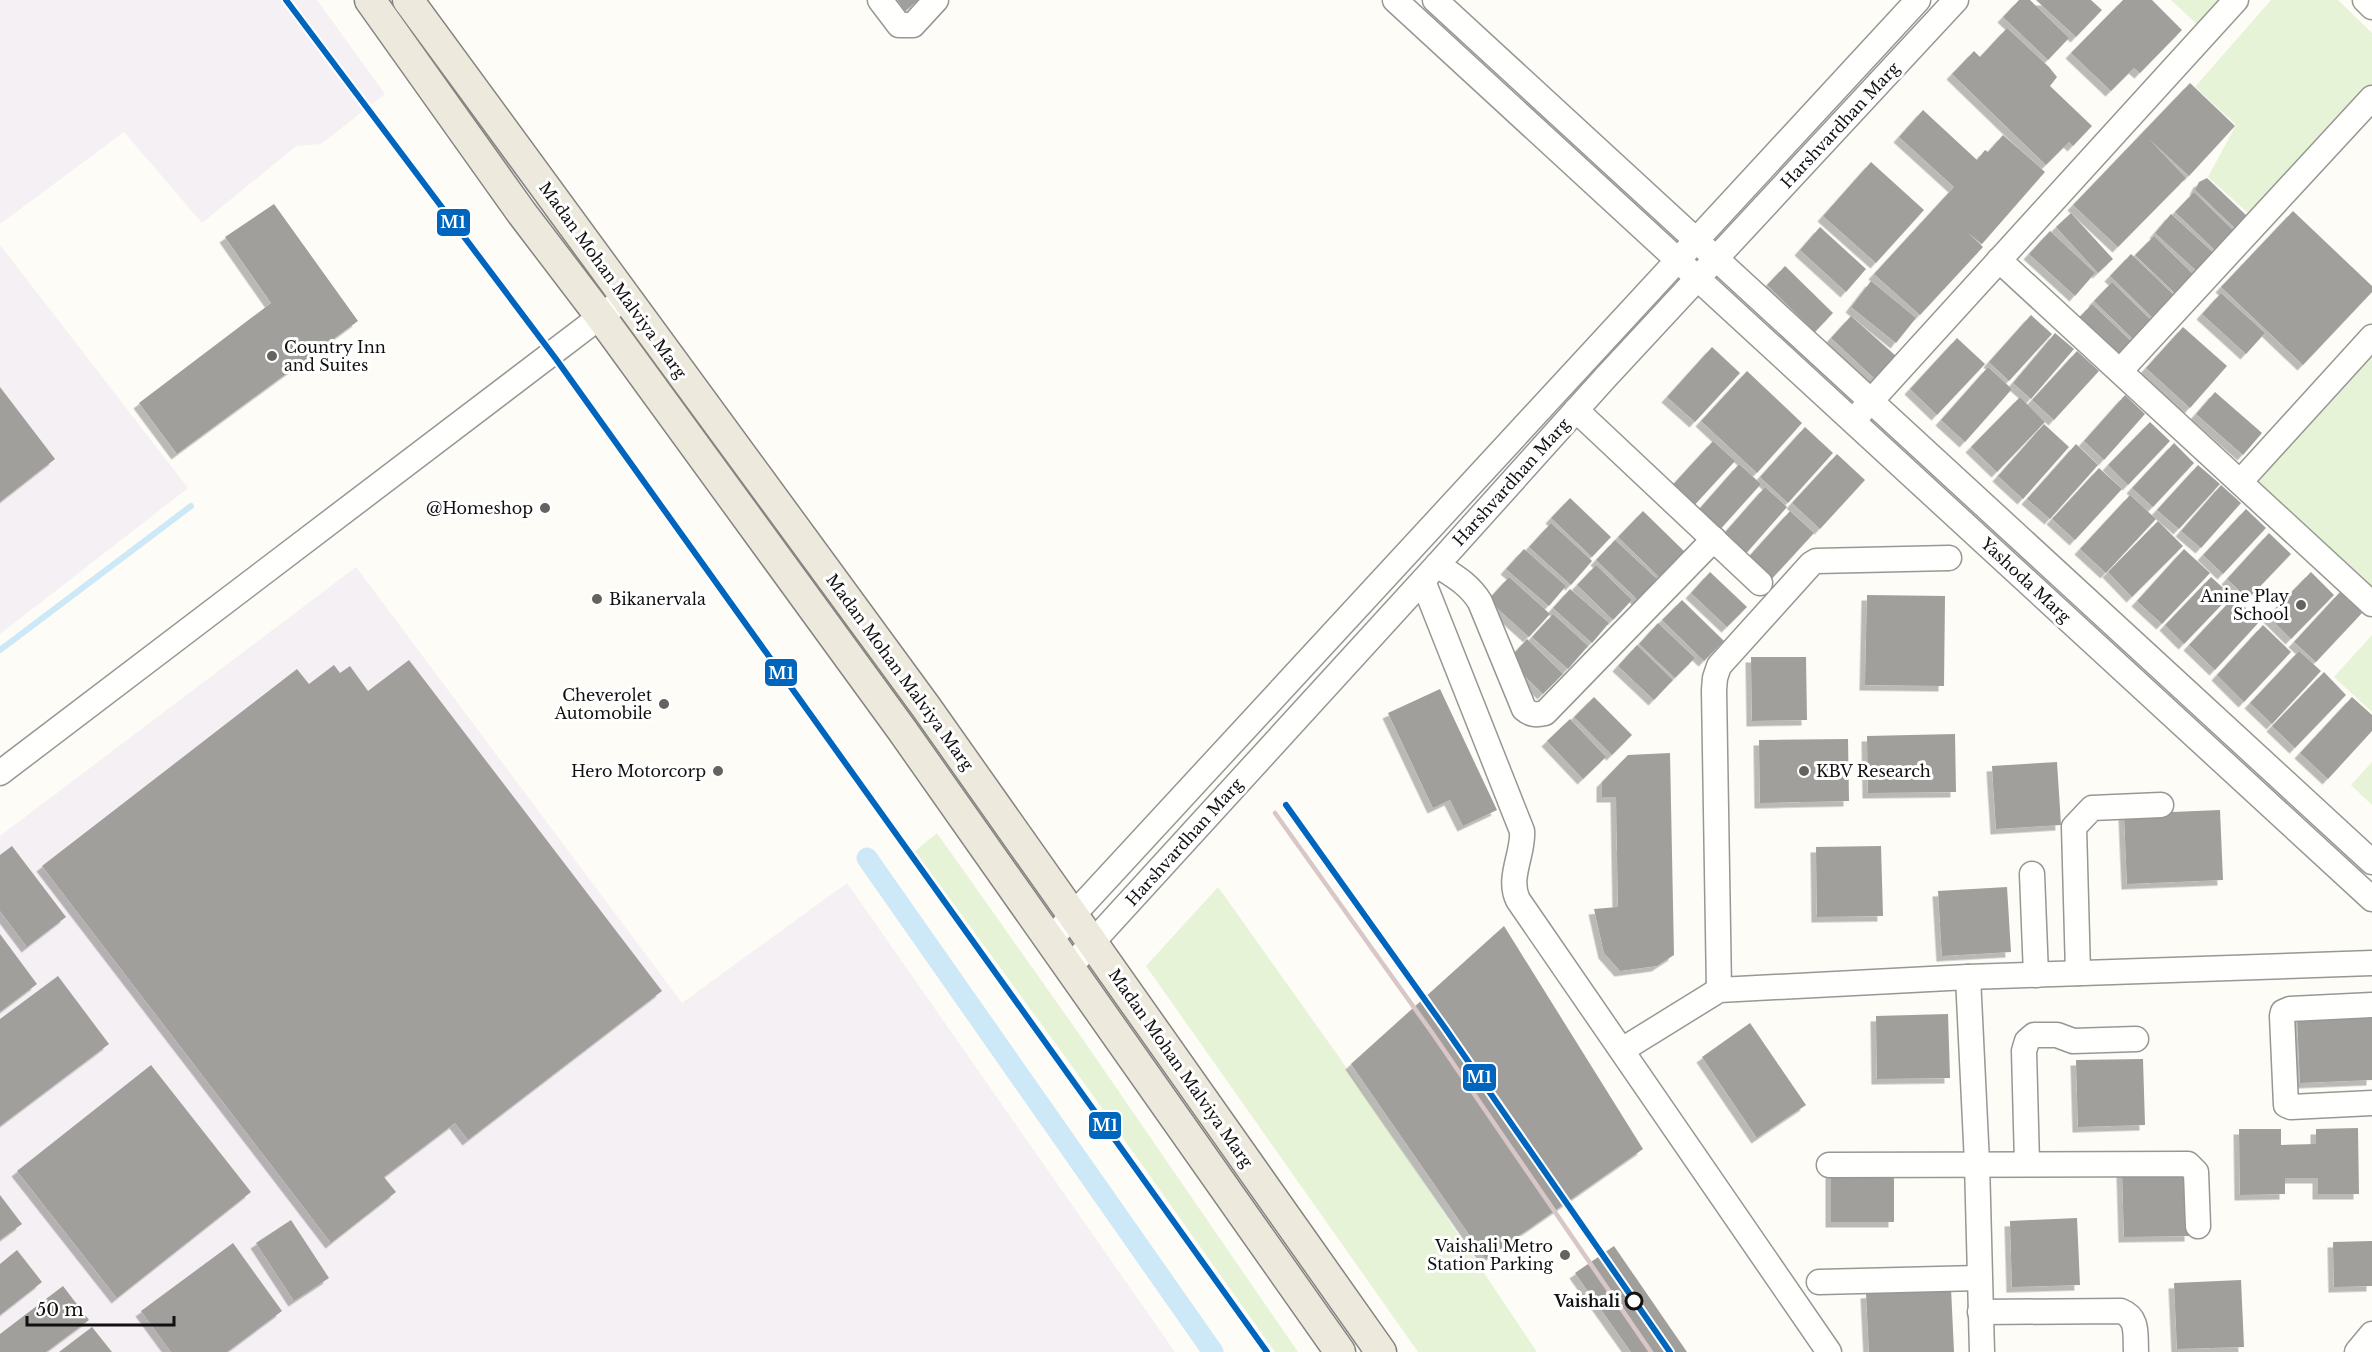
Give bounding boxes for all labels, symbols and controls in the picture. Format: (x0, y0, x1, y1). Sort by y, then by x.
street label: Harshvardhan Marg (1776, 58, 1904, 192)
street label: Madan Mohan Malviya Marg (535, 178, 691, 382)
line badge: M1 (436, 208, 471, 237)
text: M1 (440, 212, 466, 232)
place label: Country Inn and Suites (284, 337, 386, 375)
marker: Country Inn and Suites (265, 349, 279, 363)
street label: Harshvardhan Marg (1448, 414, 1574, 550)
place label: @Homeshop (426, 498, 533, 518)
marker: @Homeshop (538, 501, 552, 515)
street label: Yashoda Marg (1976, 533, 2075, 627)
street label: Madan Mohan Malviya Marg (822, 570, 978, 774)
place label: Anine Play School (2199, 586, 2290, 624)
place label: Bikanervala (609, 589, 706, 609)
marker: Bikanervala (590, 592, 604, 606)
marker: Anine Play School (2294, 598, 2308, 612)
line badge: M1 (764, 658, 798, 687)
text: M1 (768, 663, 794, 683)
place label: Cheverolet Automobile (554, 685, 652, 723)
marker: Cheverolet Automobile (657, 697, 671, 711)
place label: Hero Motorcorp (571, 761, 706, 781)
place label: KBV Research (1816, 761, 1931, 781)
marker: Hero Motorcorp (711, 764, 725, 778)
marker: KBV Research (1797, 764, 1811, 778)
street label: Harshvardhan Marg (1121, 774, 1247, 910)
street label: Madan Mohan Malviya Marg (1105, 965, 1258, 1172)
line badge: M1 (1462, 1063, 1497, 1092)
text: M1 (1466, 1067, 1492, 1087)
line badge: M1 (1088, 1111, 1122, 1140)
text: M1 (1092, 1115, 1118, 1135)
place label: Vaishali Metro Station Parking (1427, 1236, 1553, 1274)
marker: Vaishali Metro Station Parking (1558, 1248, 1572, 1262)
scale bar (27, 1289, 174, 1327)
place label: Vaishali (1553, 1291, 1620, 1311)
marker: Vaishali (1625, 1292, 1643, 1310)
text: 50 m (36, 1299, 84, 1321)

